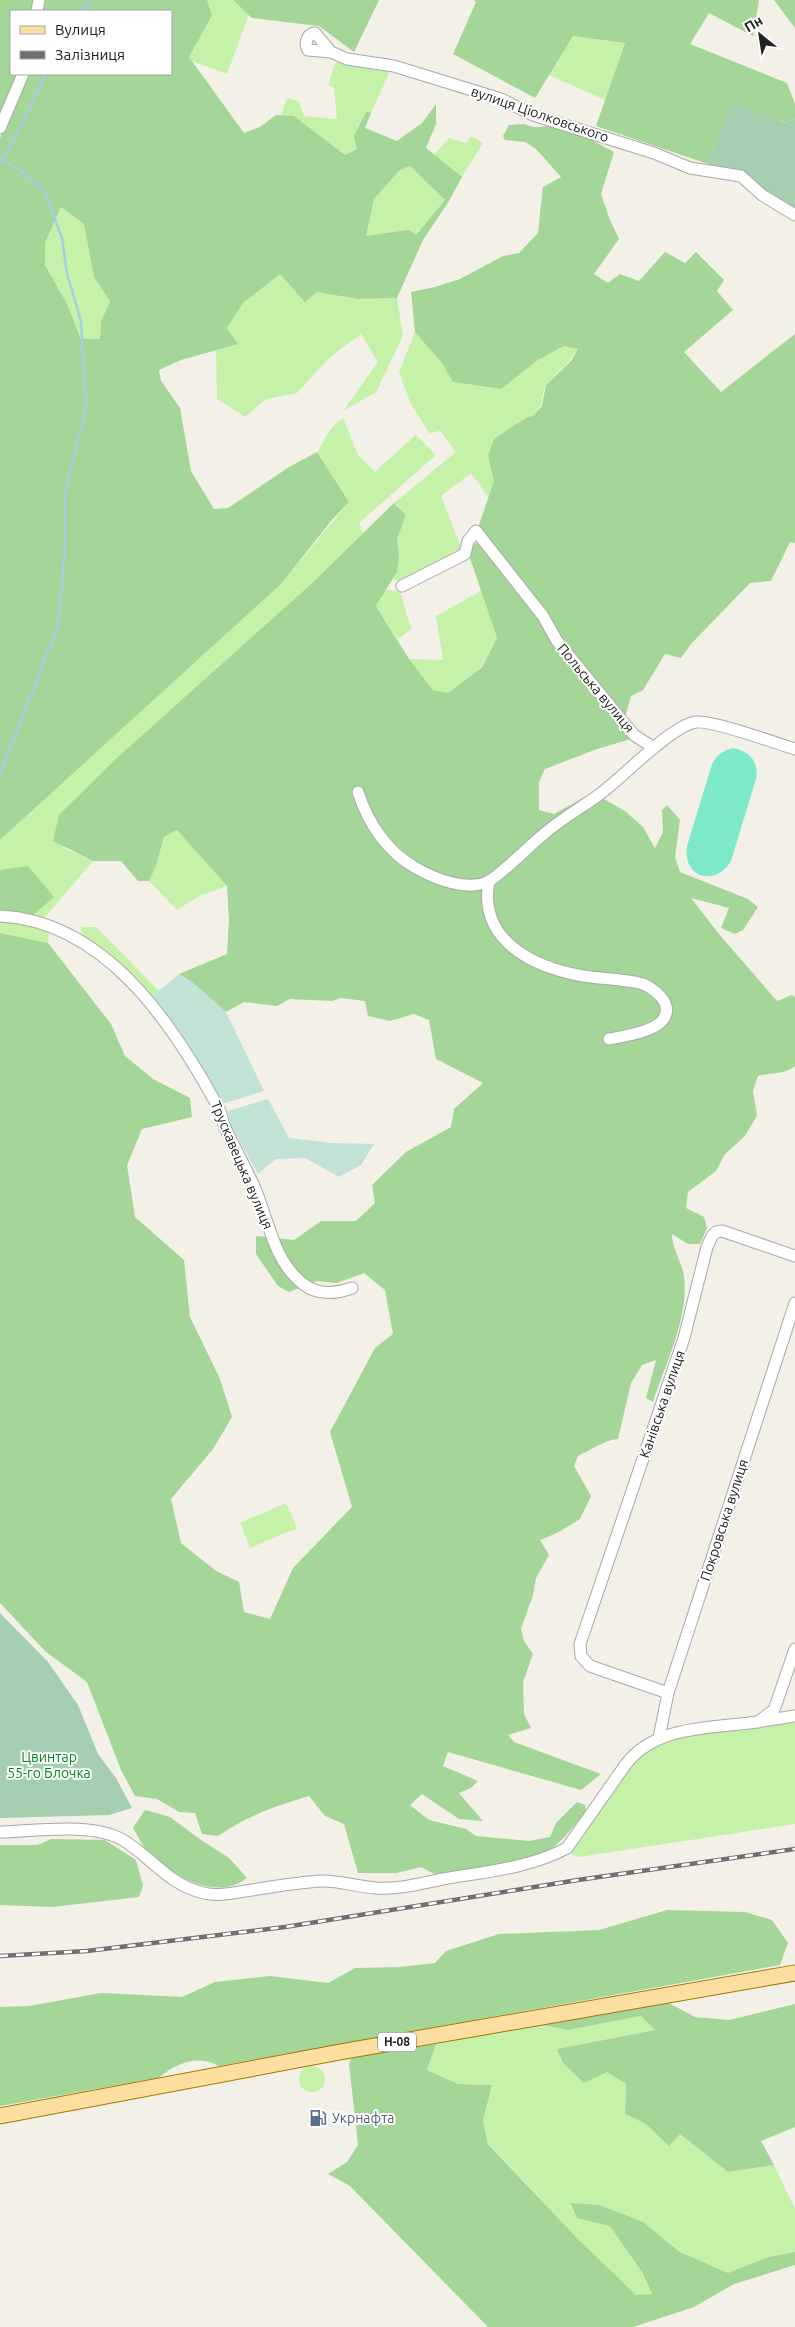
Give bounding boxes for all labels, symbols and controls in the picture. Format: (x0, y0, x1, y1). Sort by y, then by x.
legend (10, 10, 172, 75)
north arrow (735, 10, 785, 60)
text: Пн (742, 12, 765, 35)
text: Вулиця (55, 21, 106, 38)
text: Залізниця (55, 46, 125, 63)
street label: вулиця Ціолковського (469, 83, 611, 145)
street label: Польська вулиця (554, 640, 638, 736)
street label: Трускавецька вулиця (208, 1098, 276, 1232)
street label: Канівська вулиця (636, 1348, 688, 1460)
street label: Покровська вулиця (697, 1457, 751, 1583)
park label: Цвинтар 55-го Блочка (7, 1749, 91, 1781)
road number: Н-08 (378, 2032, 416, 2052)
fuel station icon: Укрнафта (308, 2108, 328, 2128)
place label: Укрнафта (332, 2110, 395, 2126)

